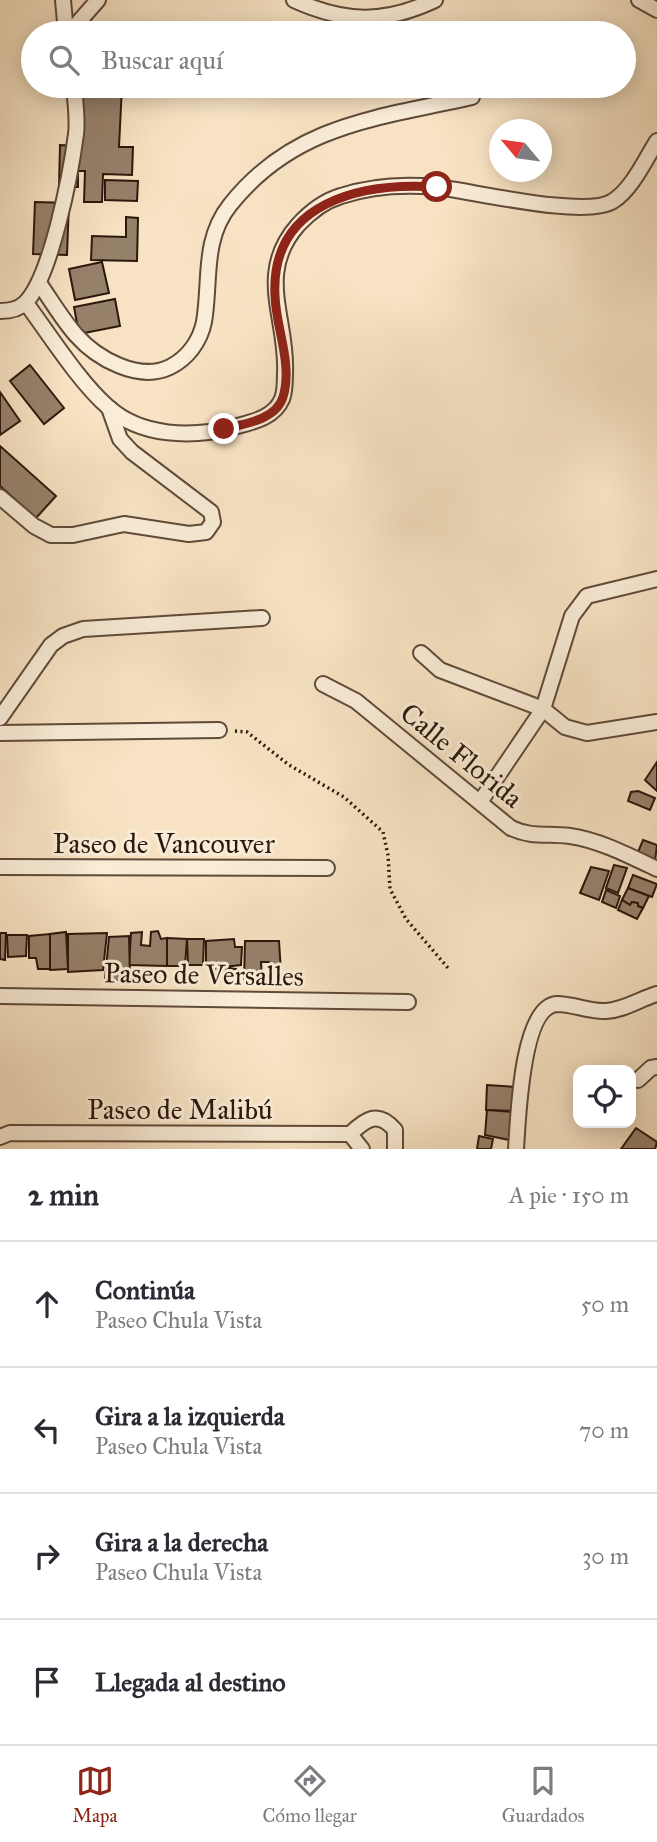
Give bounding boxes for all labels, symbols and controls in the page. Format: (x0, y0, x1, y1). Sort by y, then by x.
search box (21, 21, 636, 98)
icon: search (45, 41, 83, 79)
text: Buscar aquí (101, 44, 223, 76)
north arrow (489, 119, 552, 182)
route start (421, 171, 452, 202)
route end (208, 413, 239, 444)
street label: Calle Florida (393, 695, 530, 816)
street label: Paseo de Vancouver (53, 826, 275, 861)
street label: Paseo de Versalles (104, 955, 304, 994)
map controls (573, 1065, 636, 1128)
button: locate (573, 1065, 636, 1128)
street label: Paseo de Malibú (87, 1092, 273, 1127)
text: 2 min (28, 1177, 99, 1213)
text: A pie · 150 m (509, 1181, 629, 1209)
text: Continúa (95, 1274, 195, 1306)
icon: ahead (28, 1285, 66, 1323)
text: 50 m (581, 1290, 629, 1318)
text: Paseo Chula Vista (95, 1306, 262, 1334)
text: Gira a la izquierda (95, 1400, 285, 1432)
icon: left (28, 1411, 66, 1449)
text: 70 m (579, 1416, 629, 1444)
text: Paseo Chula Vista (95, 1432, 262, 1460)
text: Gira a la derecha (95, 1526, 268, 1558)
icon: right (28, 1537, 66, 1575)
text: 30 m (582, 1542, 629, 1570)
text: Paseo Chula Vista (95, 1558, 262, 1586)
icon: arrive (28, 1663, 66, 1701)
text: Llegada al destino (95, 1666, 286, 1698)
tab: Mapa (72, 1762, 118, 1827)
tab: Cómo llegar (262, 1762, 357, 1827)
tab: Guardados (502, 1762, 585, 1827)

